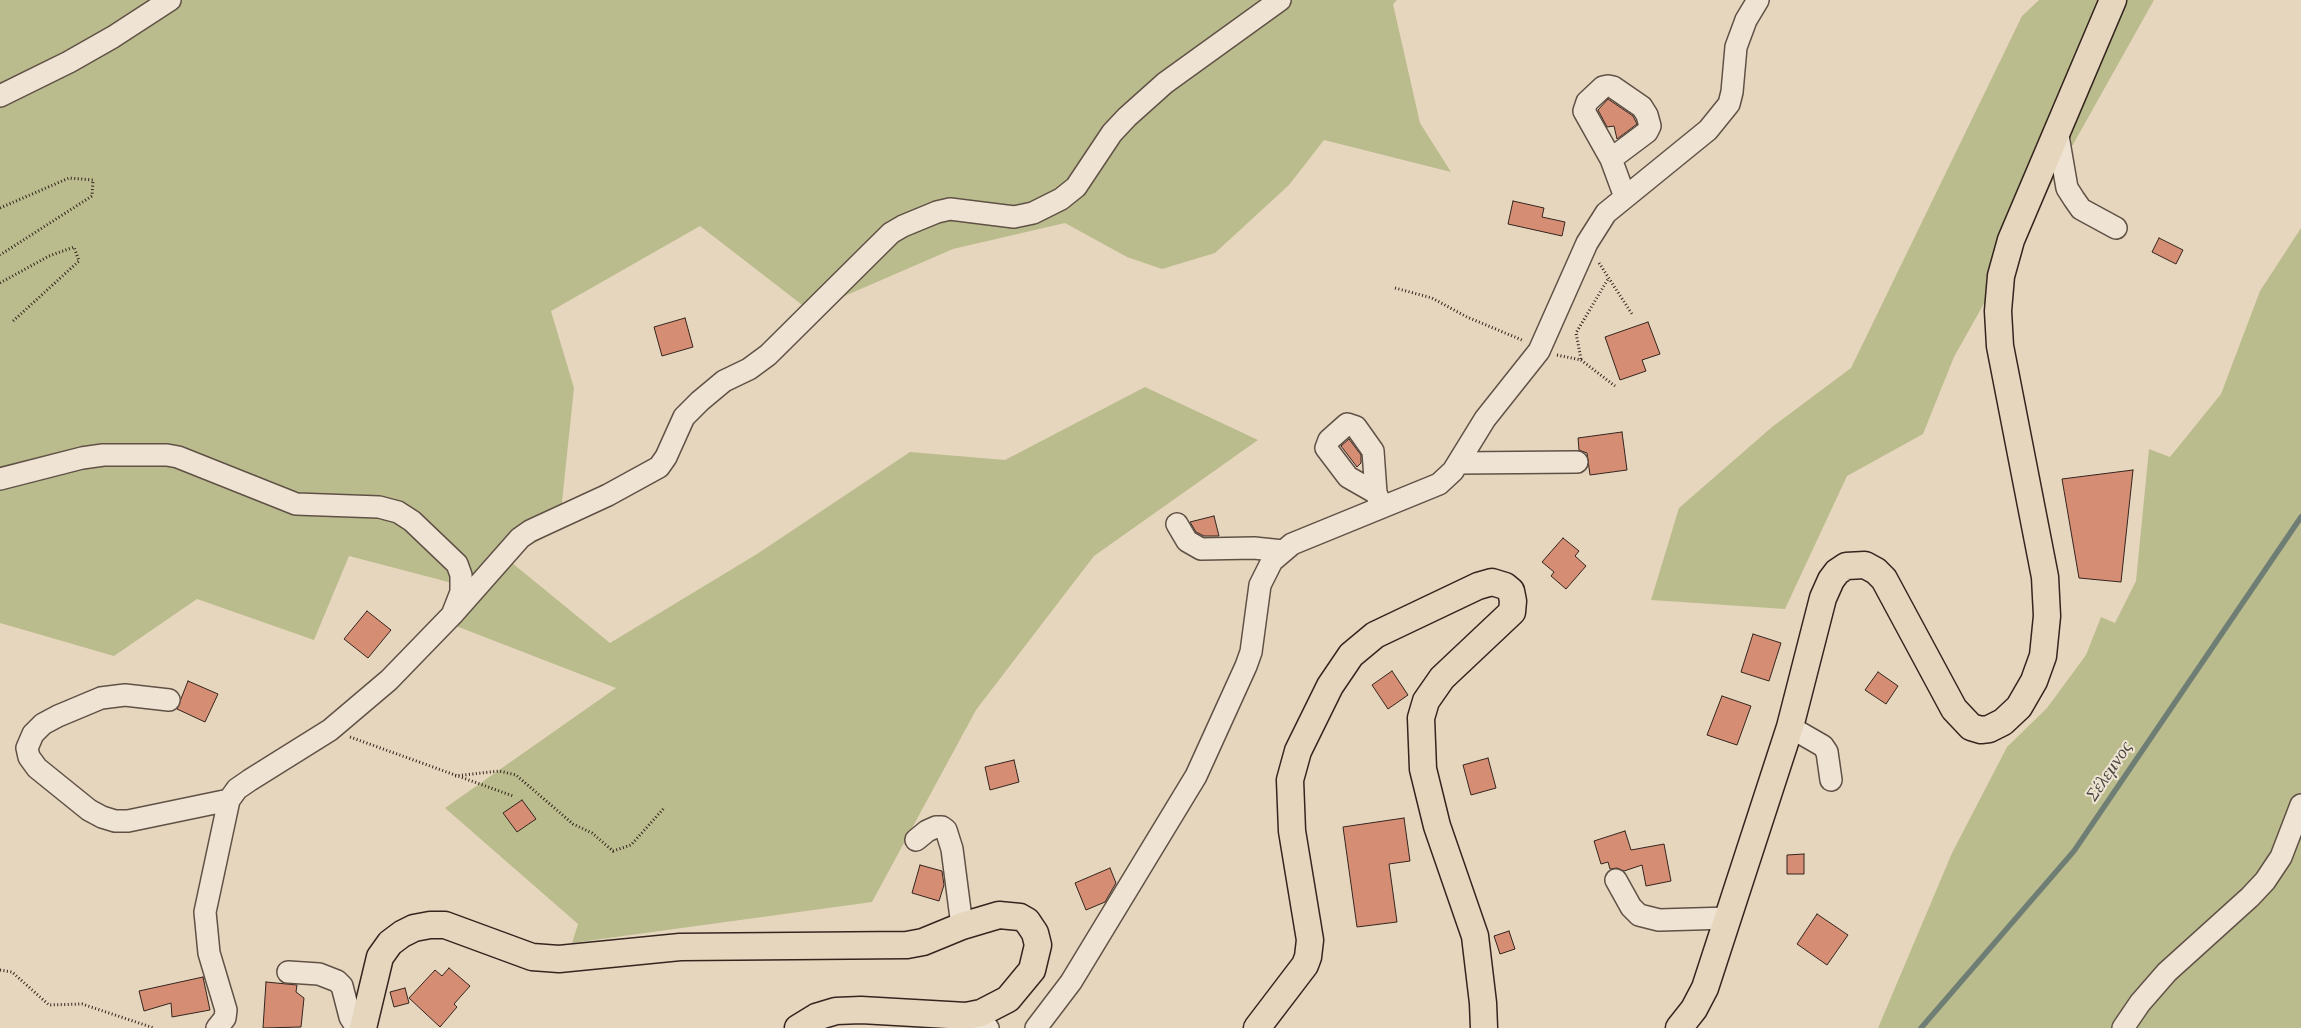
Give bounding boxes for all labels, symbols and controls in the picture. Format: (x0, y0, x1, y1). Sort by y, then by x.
water label: Σέλεμνος (2082, 738, 2138, 806)

